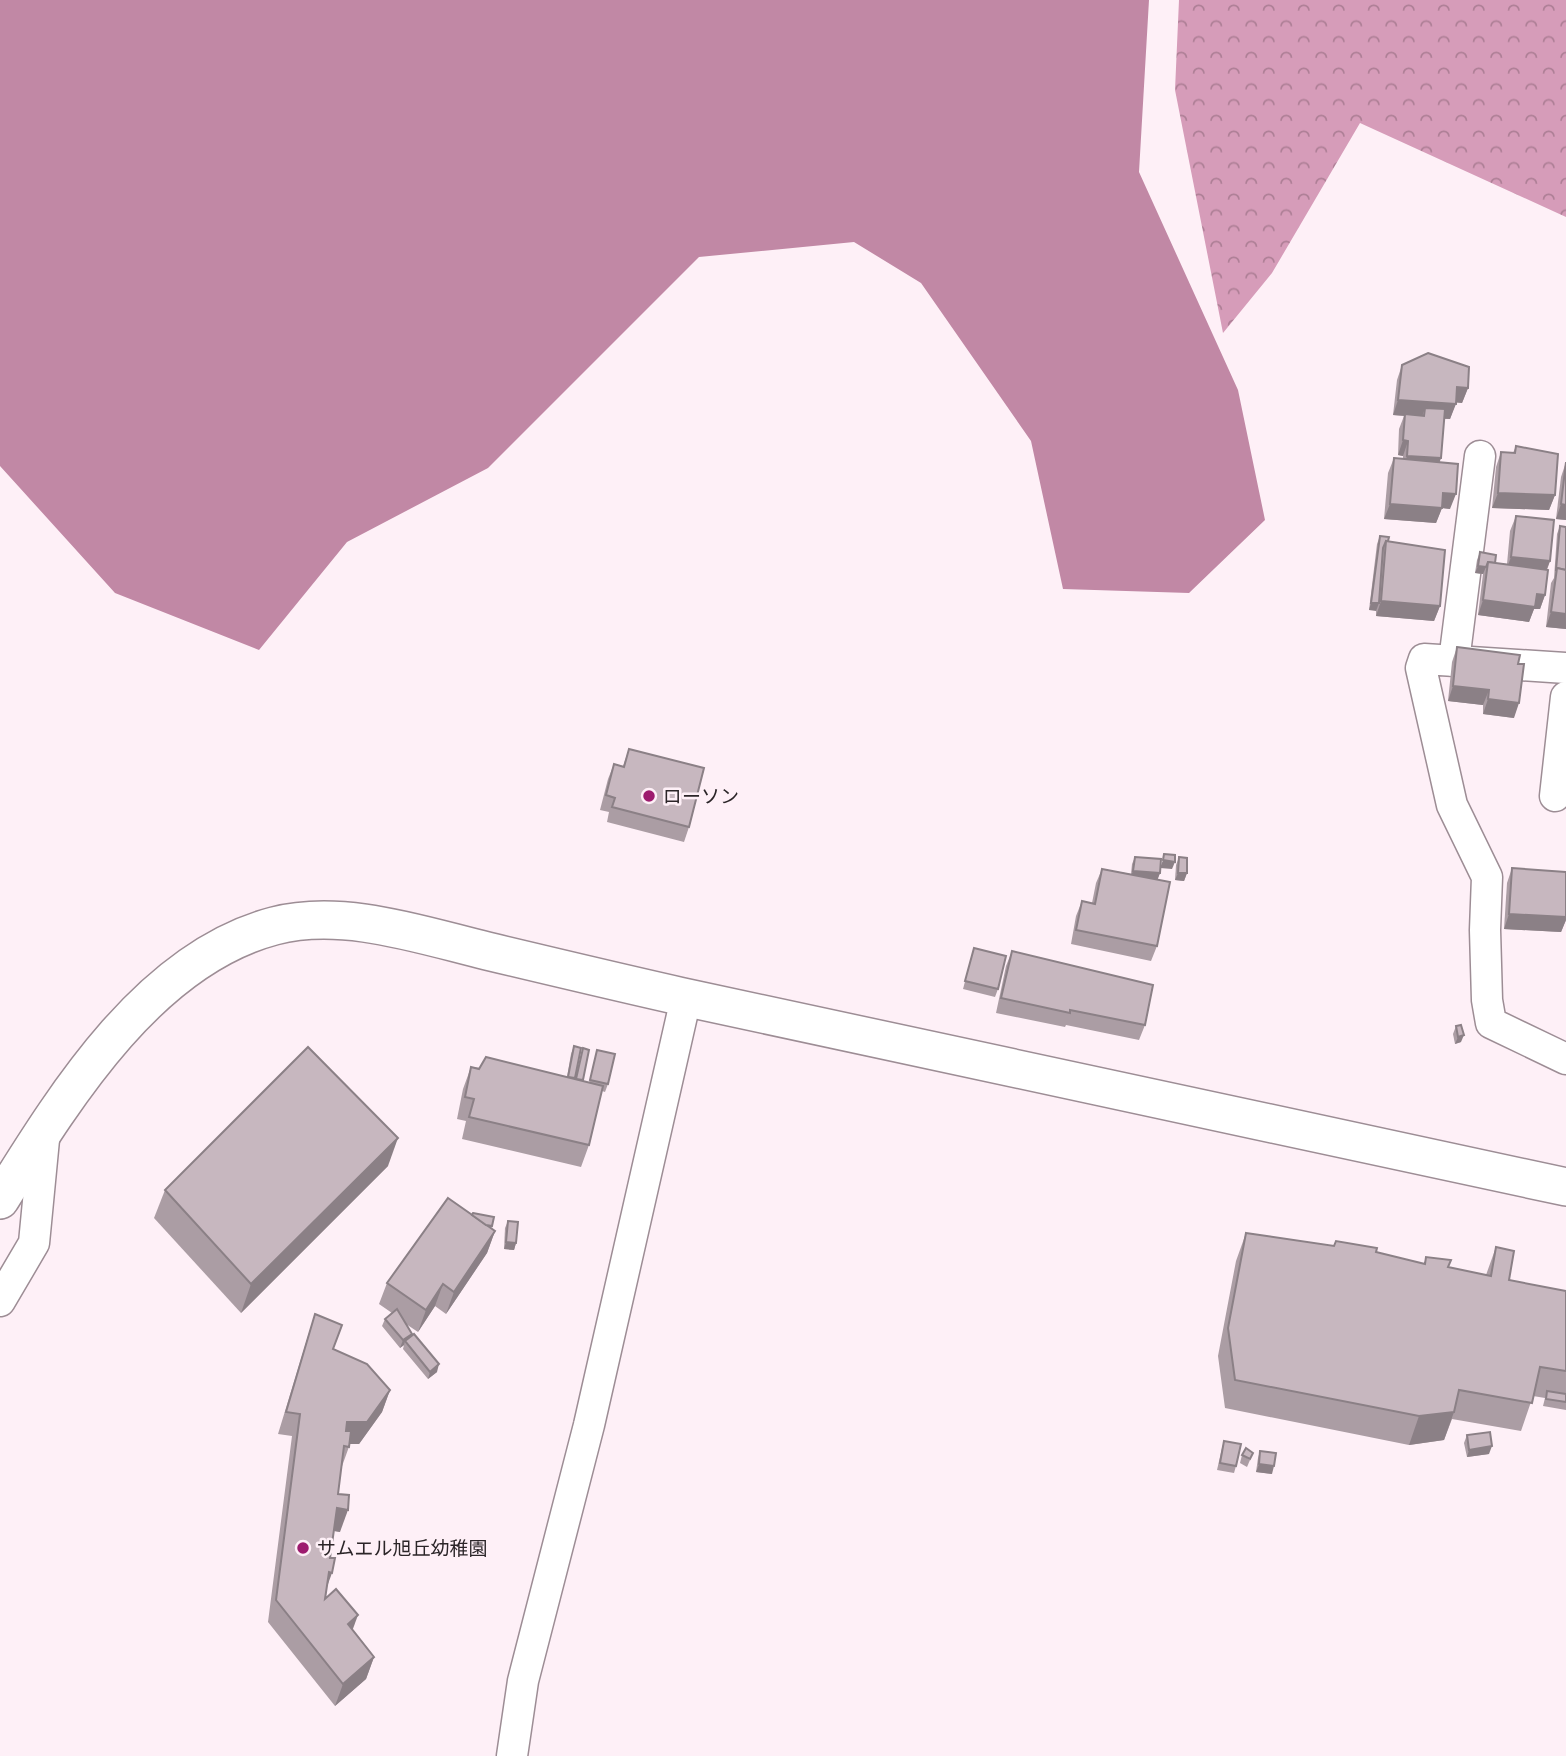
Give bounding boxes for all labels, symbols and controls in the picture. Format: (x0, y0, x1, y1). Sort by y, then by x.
place label: ローソン (663, 783, 739, 809)
marker: ローソン (641, 788, 657, 804)
place label: サムエル旭丘幼稚園 (317, 1535, 488, 1561)
marker: サムエル旭丘幼稚園 (295, 1540, 311, 1556)

